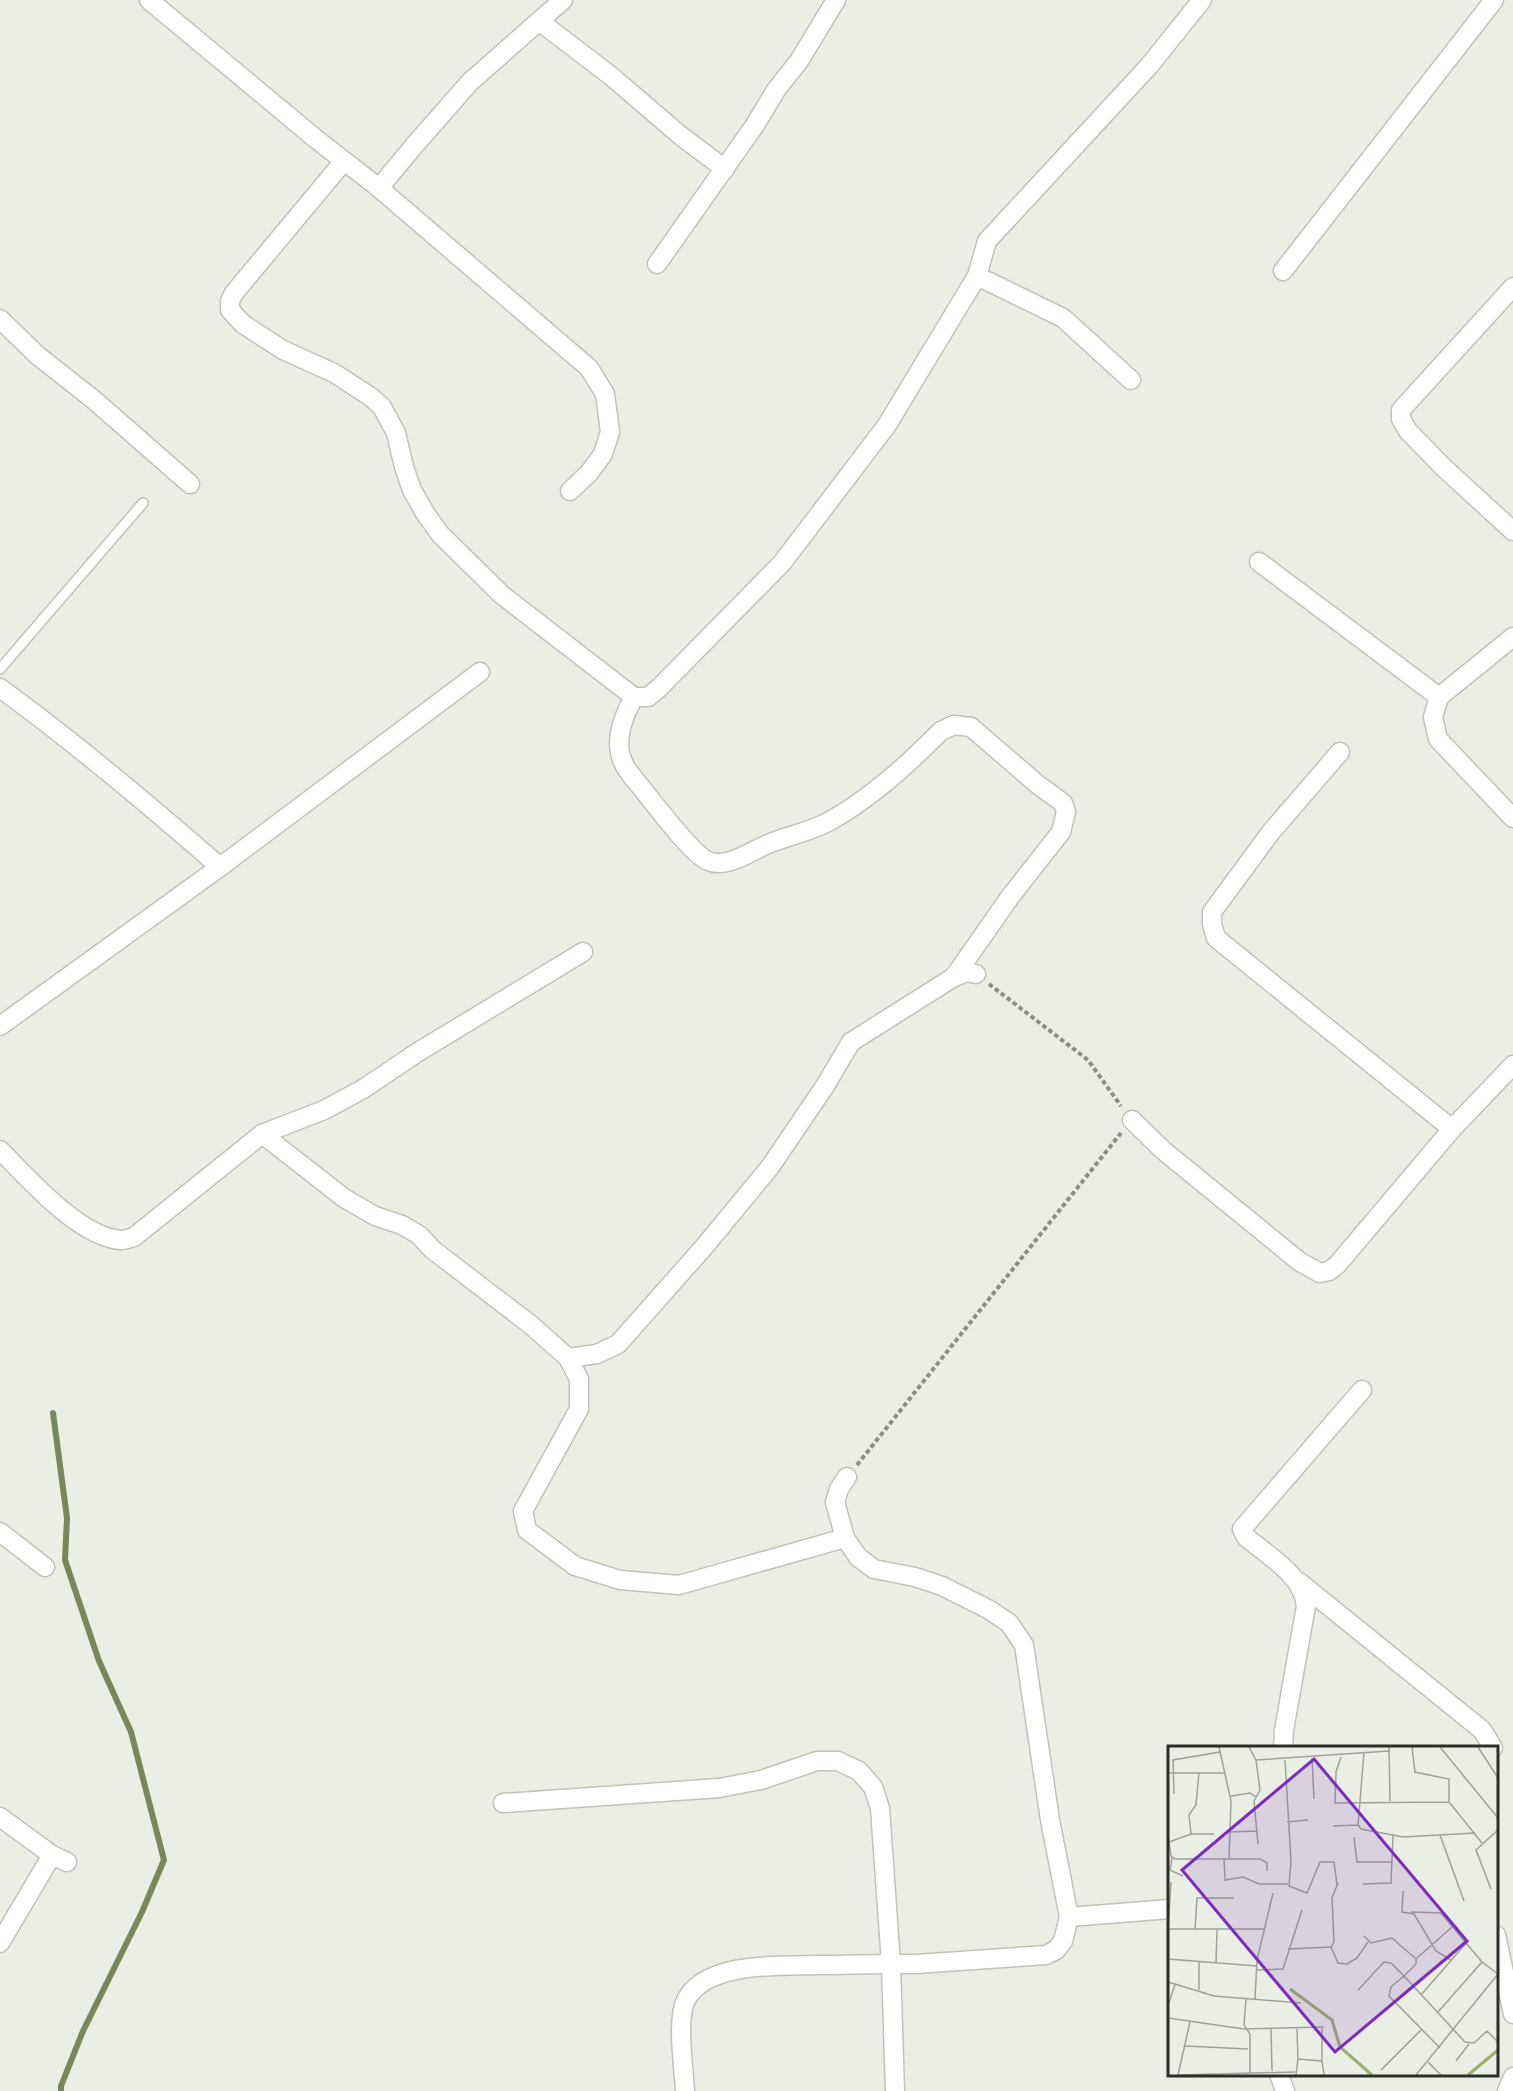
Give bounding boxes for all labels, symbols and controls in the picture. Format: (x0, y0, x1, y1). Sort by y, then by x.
inset map (1168, 1746, 1498, 2076)

